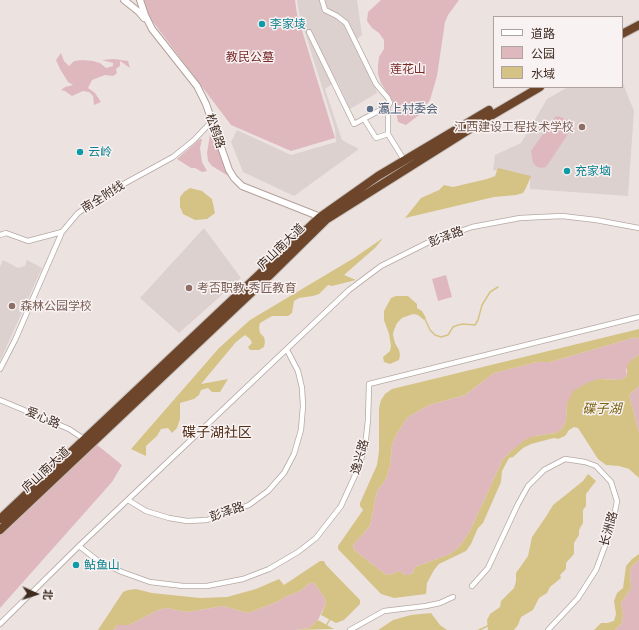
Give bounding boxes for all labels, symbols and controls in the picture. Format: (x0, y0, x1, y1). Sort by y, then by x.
legend (493, 16, 623, 88)
place label: 李家堎 (270, 17, 306, 31)
marker: 李家堎 (257, 19, 267, 29)
text: 道路 (531, 26, 555, 41)
text: 公园 (531, 46, 555, 61)
park label: 教民公墓 (226, 50, 274, 64)
park label: 莲花山 (390, 62, 426, 76)
text: 水域 (531, 66, 555, 81)
place label: 瀛上村委会 (378, 102, 438, 116)
marker: 瀛上村委会 (365, 104, 375, 114)
street label: 松鹤路 (202, 112, 228, 150)
place label: 江西建设工程技术学校 (454, 120, 574, 134)
marker: 江西建设工程技术学校 (577, 122, 587, 132)
place label: 云岭 (88, 145, 112, 159)
marker: 云岭 (75, 147, 85, 157)
place label: 充家垴 (575, 164, 611, 178)
marker: 充家垴 (562, 166, 572, 176)
street label: 南全附线 (79, 178, 127, 216)
street label: 庐山南大道 (254, 221, 308, 273)
street label: 彭泽路 (427, 224, 465, 250)
place label: 考否职教·秀匠教育 (197, 281, 296, 295)
marker: 考否职教·秀匠教育 (184, 283, 194, 293)
place label: 森林公园学校 (20, 299, 92, 313)
marker: 森林公园学校 (7, 301, 17, 311)
water label: 碟子湖 (583, 401, 621, 417)
street label: 爱心路 (24, 404, 62, 432)
district label: 碟子湖社区 (182, 425, 252, 441)
street label: 逸兴路 (348, 438, 372, 476)
street label: 庐山南大道 (19, 444, 73, 496)
street label: 彭泽路 (208, 499, 246, 525)
street label: 长洲路 (597, 510, 621, 548)
place label: 鲇鱼山 (84, 558, 120, 572)
marker: 鲇鱼山 (71, 560, 81, 570)
north arrow (16, 574, 56, 614)
text: 北 (41, 589, 55, 600)

